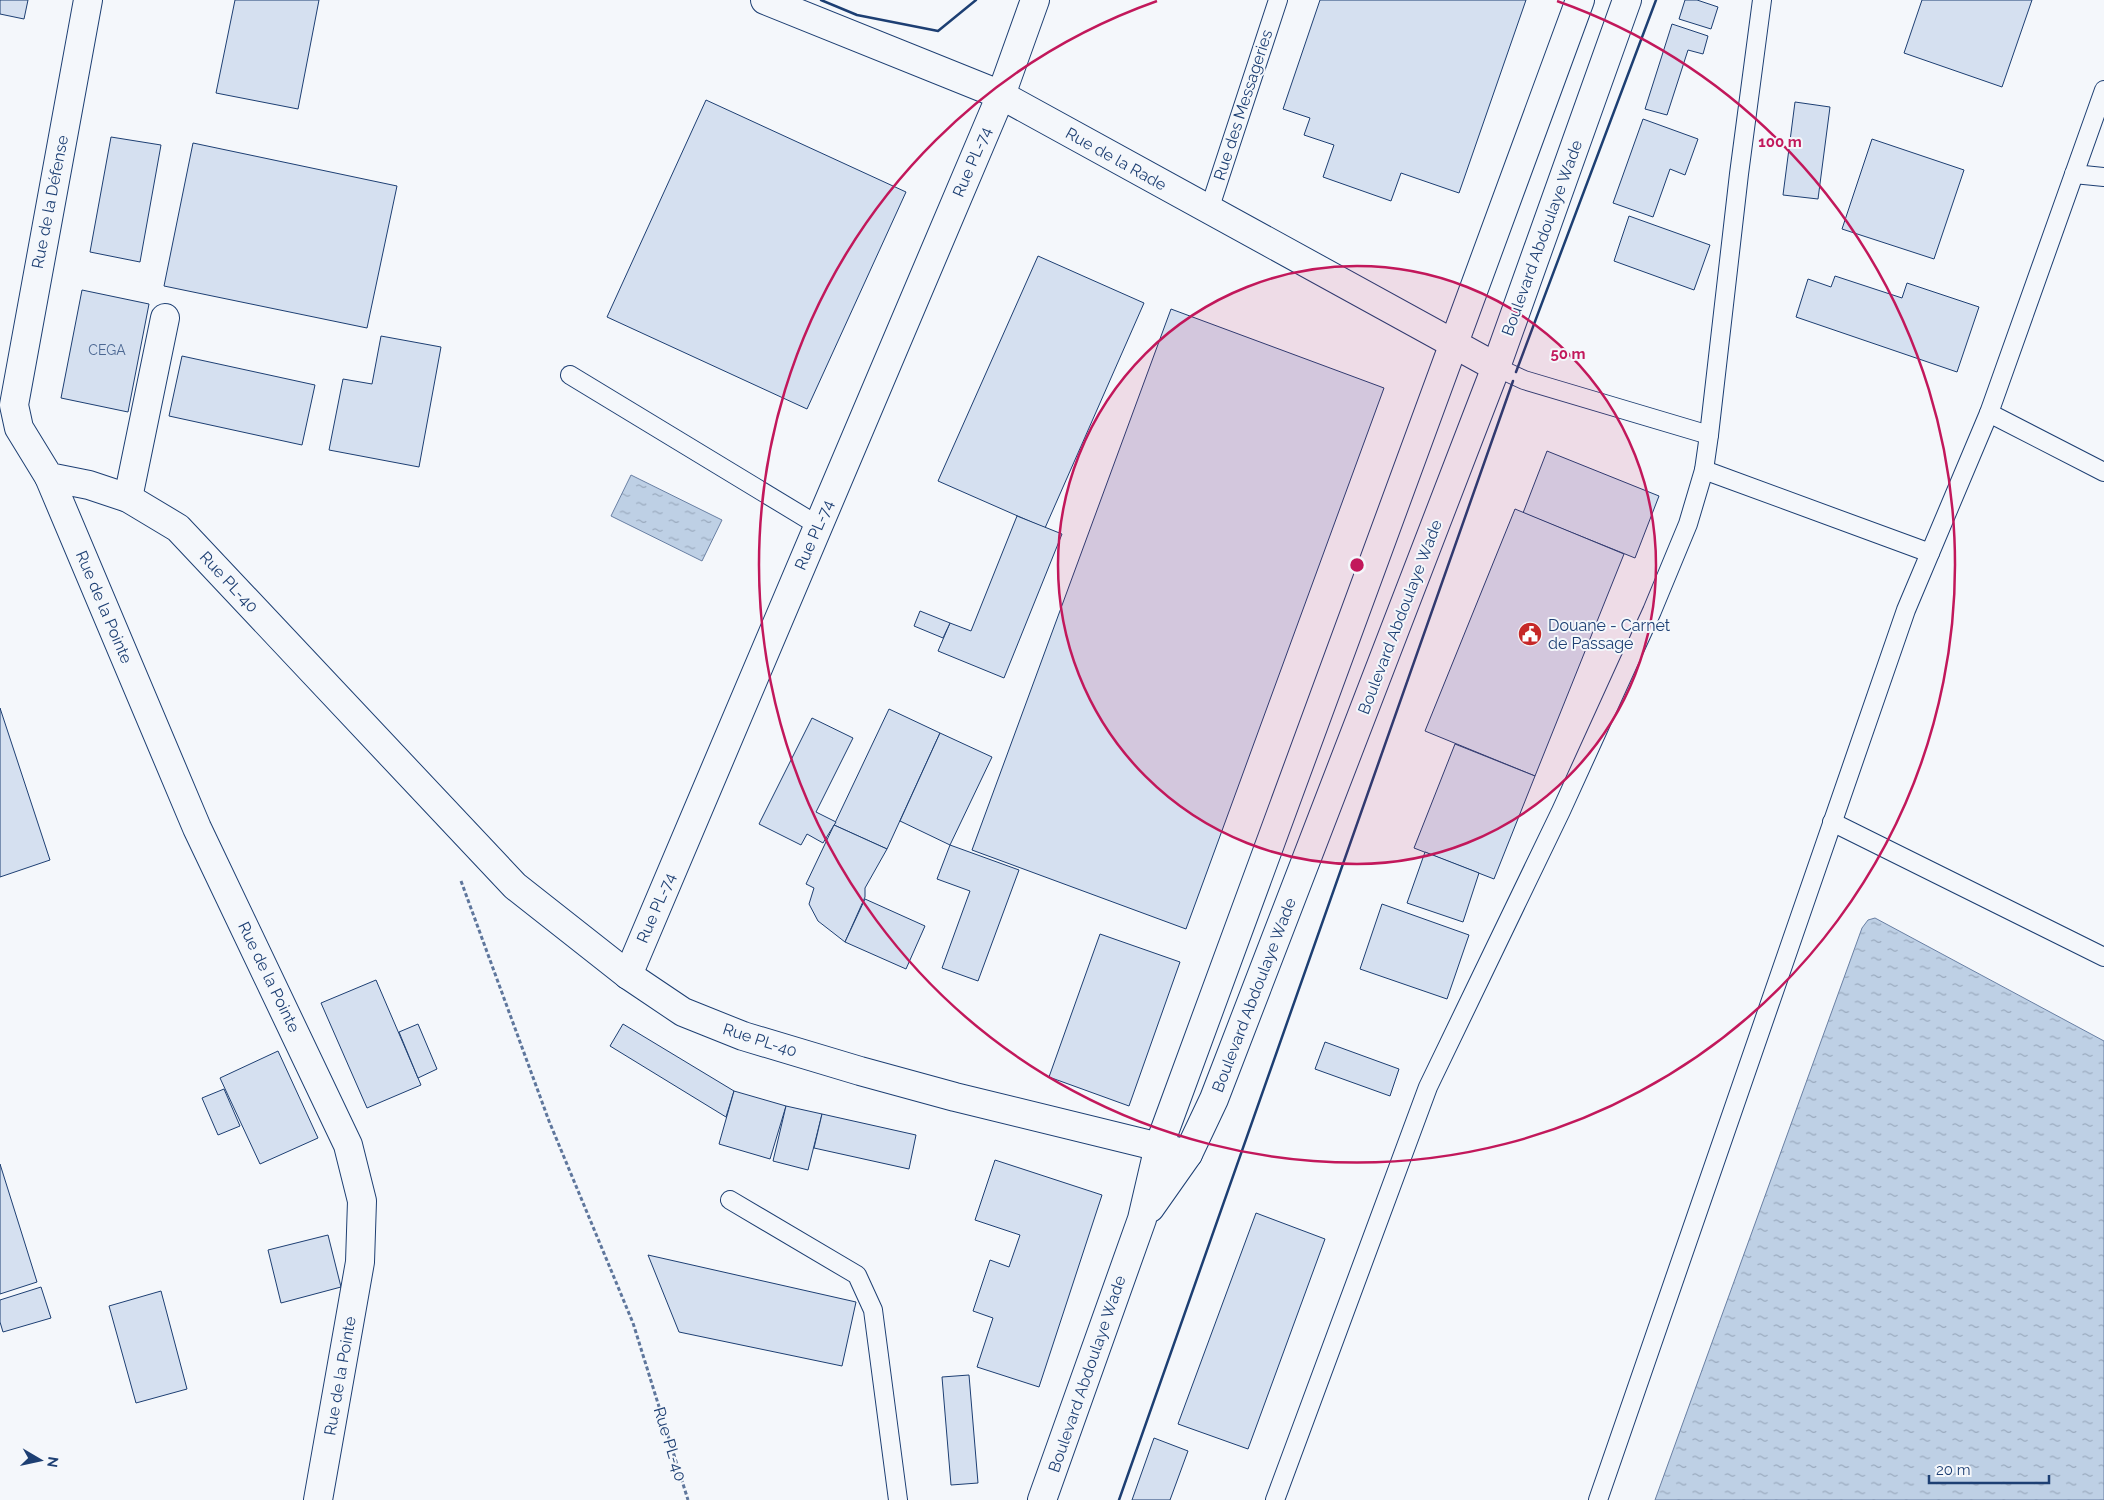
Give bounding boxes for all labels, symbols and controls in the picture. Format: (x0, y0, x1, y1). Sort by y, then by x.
street label: Rue des Messageries (1210, 27, 1276, 183)
street label: Rue de la Rade (1062, 123, 1170, 195)
street label: Rue PL-74 (949, 124, 995, 200)
text: 100 m (1758, 133, 1802, 151)
street label: Rue de la Défense (28, 134, 72, 270)
street label: Boulevard Abdoulaye Wade (1498, 138, 1586, 338)
house number: CEGA (88, 342, 126, 358)
text: 50 m (1550, 345, 1586, 363)
street label: Rue PL-74 (791, 497, 837, 573)
street label: Boulevard Abdoulaye Wade (1354, 517, 1446, 717)
street label: Rue PL-40 (196, 547, 262, 617)
street label: Rue de la Pointe (72, 548, 136, 666)
centre of rings (1348, 556, 1366, 574)
place label: Douane - Carnet de Passage (1548, 616, 1671, 653)
public building icon: Douane - Carnet de Passage (1517, 621, 1543, 647)
street label: Rue PL-74 (633, 870, 679, 946)
street label: Boulevard Abdoulaye Wade (1208, 895, 1300, 1095)
street label: Rue de la Pointe (234, 919, 304, 1035)
street label: Rue PL-40 (721, 1019, 799, 1061)
street label: Boulevard Abdoulaye Wade (1044, 1273, 1130, 1475)
street label: Rue de la Pointe (320, 1315, 360, 1437)
street label: Rue PL-40 (650, 1405, 690, 1483)
north arrow (15, 1435, 65, 1485)
scale bar (1929, 1452, 2049, 1484)
text: N (44, 1456, 62, 1469)
text: 20 m (1936, 1461, 1971, 1479)

